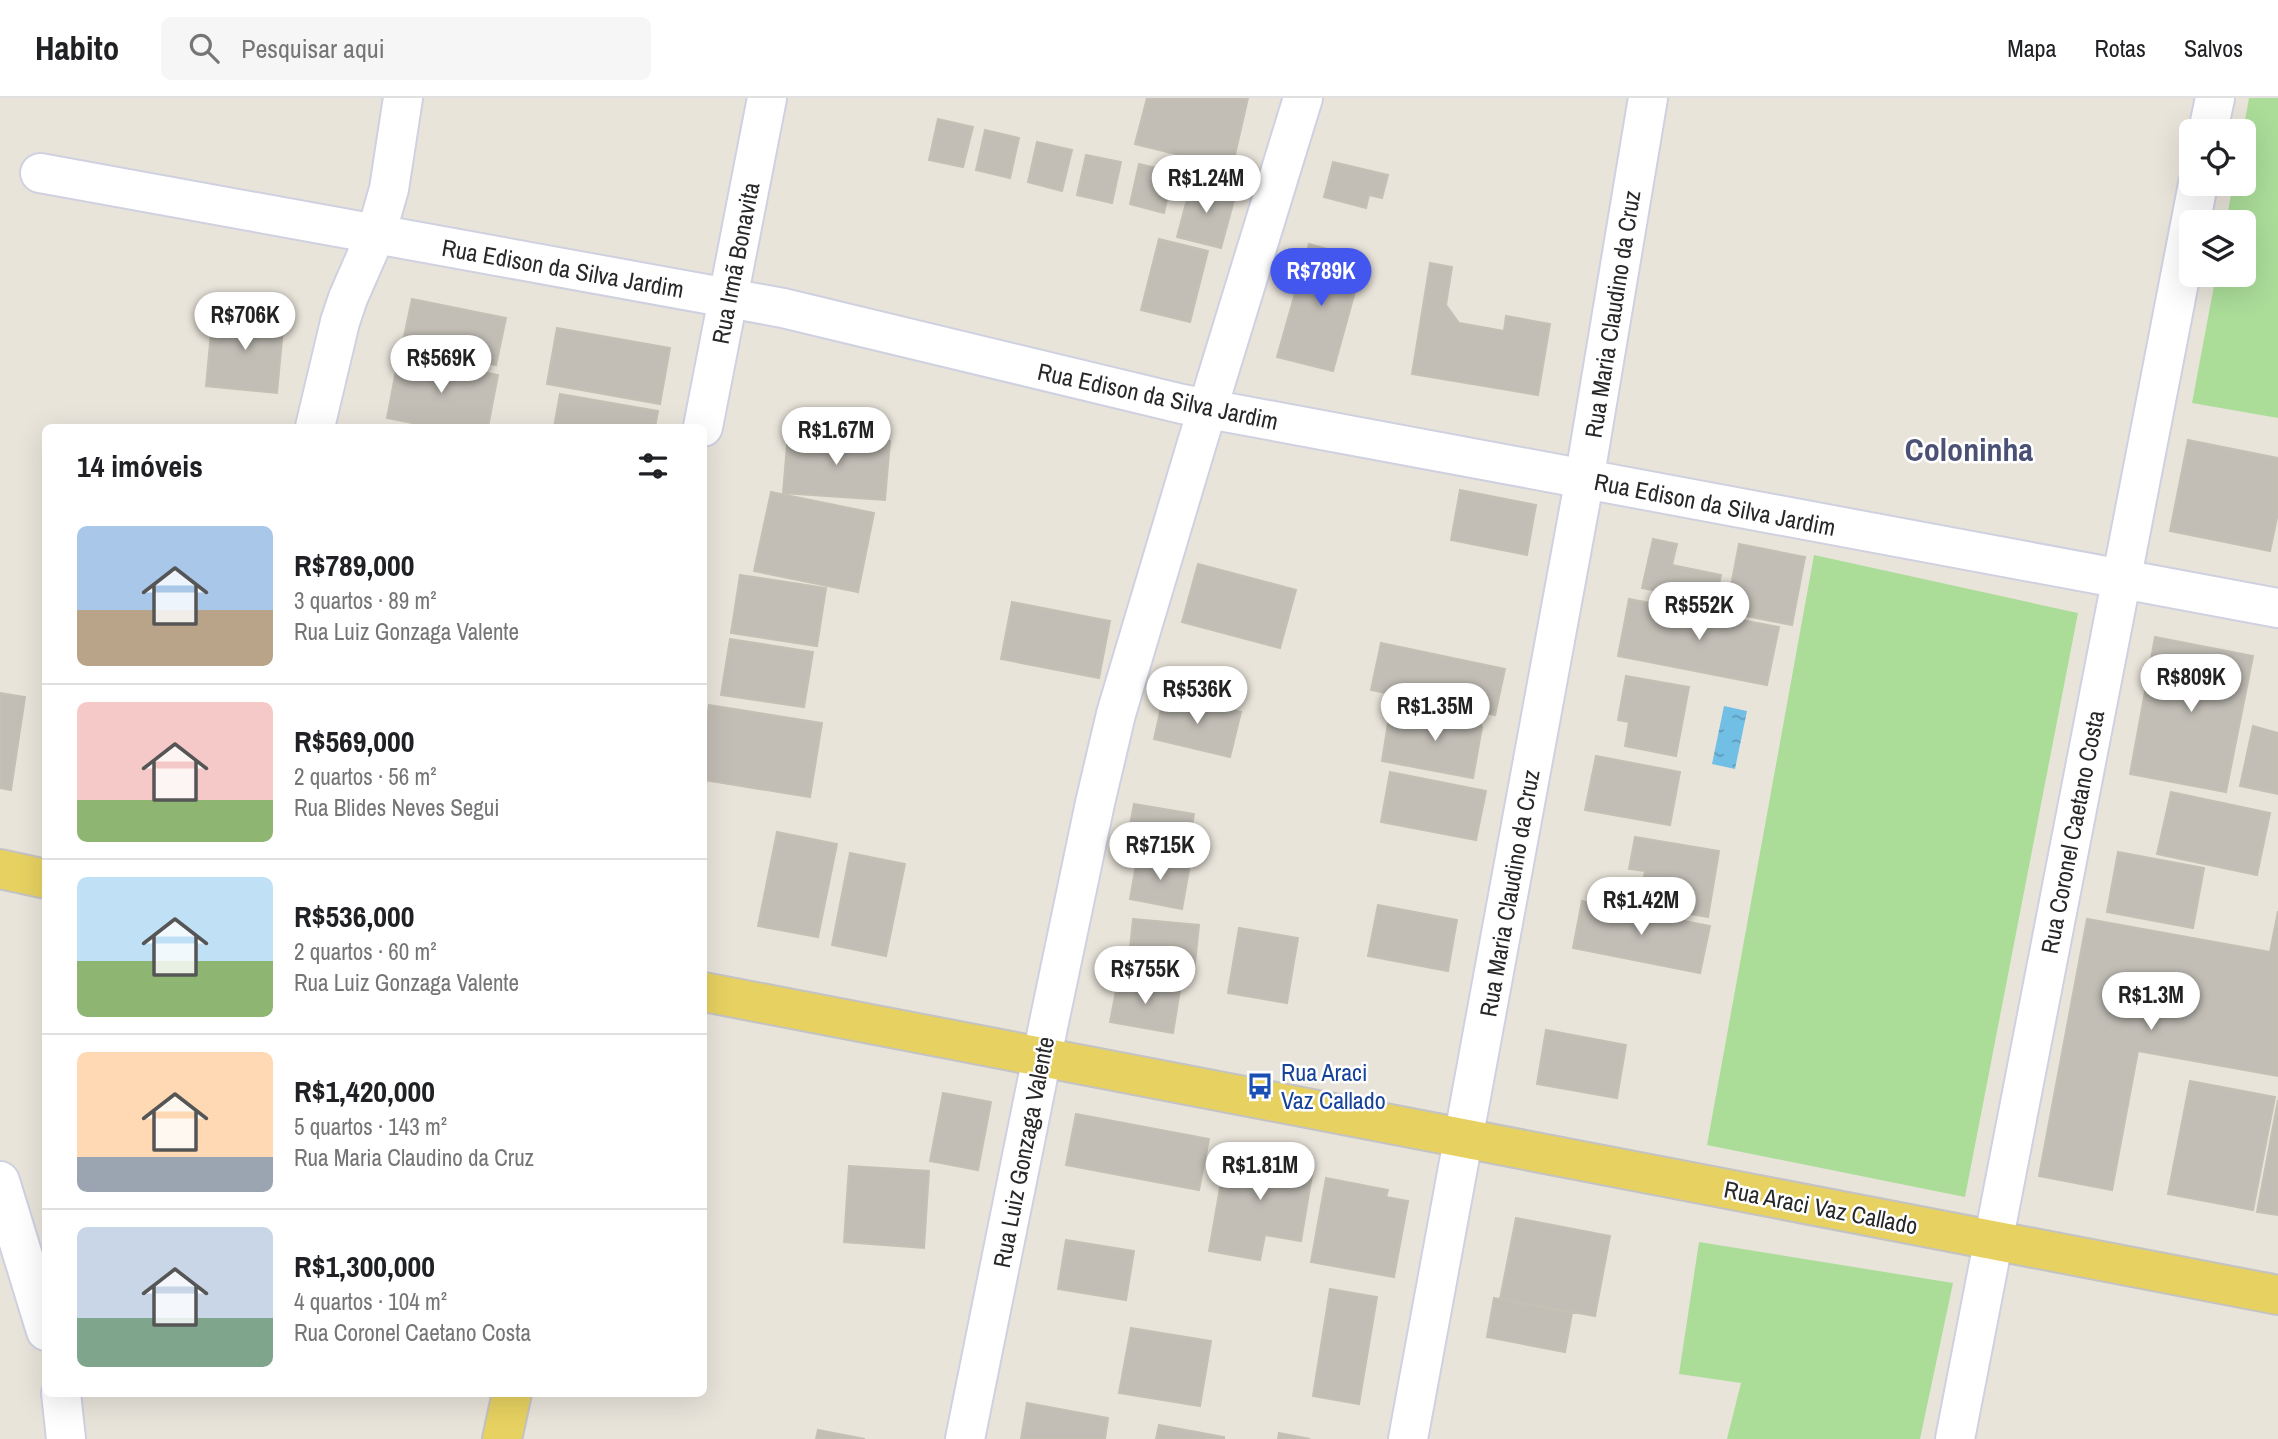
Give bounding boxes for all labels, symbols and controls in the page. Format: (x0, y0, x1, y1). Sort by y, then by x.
search box (161, 17, 651, 80)
text: Habito (35, 26, 119, 70)
icon: search (185, 29, 223, 67)
text: Pesquisar aqui (241, 31, 385, 66)
text: Mapa (2007, 32, 2057, 64)
text: Rotas (2095, 32, 2146, 64)
text: Salvos (2184, 32, 2243, 64)
map controls (2179, 119, 2256, 287)
button: locate (2179, 119, 2256, 196)
pin: R$1.24M (1141, 156, 1271, 215)
text: R$1.24M (1168, 162, 1244, 193)
street label: Rua Irmã Bonavita (704, 179, 766, 347)
street label: Rua Maria Claudino da Cruz (1577, 188, 1647, 440)
button: layers (2179, 210, 2256, 287)
street label: Rua Edison da Silva Jardim (440, 231, 686, 305)
pin: R$789K (1264, 248, 1378, 308)
text: R$789K (1286, 255, 1356, 286)
pin: R$706K (188, 292, 302, 352)
text: R$706K (210, 299, 280, 330)
pin: R$569K (384, 336, 498, 395)
text: R$569K (406, 342, 476, 373)
street label: Rua Edison da Silva Jardim (1035, 355, 1281, 437)
pin: R$1.67M (771, 408, 901, 467)
text: R$1.67M (798, 414, 874, 445)
district label: Coloninha (1905, 428, 2034, 471)
text: 14 imóveis (77, 446, 203, 486)
icon: filters (634, 447, 672, 485)
street label: Rua Edison da Silva Jardim (1592, 465, 1838, 543)
text: R$789,000 (294, 545, 414, 585)
icon: home (133, 554, 217, 638)
pin: R$552K (1642, 582, 1756, 642)
text: 3 quartos · 89 m² (294, 585, 437, 616)
text: R$552K (1664, 589, 1734, 620)
text: Rua Luiz Gonzaga Valente (294, 616, 519, 647)
pin: R$809K (2134, 654, 2248, 714)
text: R$809K (2156, 661, 2226, 692)
pin: R$536K (1140, 666, 1254, 726)
text: R$536K (1162, 673, 1232, 704)
pin: R$1.35M (1370, 684, 1500, 743)
text: R$1.35M (1397, 690, 1473, 721)
street label: Rua Coronel Caetano Costa (2033, 708, 2111, 956)
text: R$569,000 (294, 721, 414, 761)
icon: home (133, 730, 217, 814)
text: 2 quartos · 56 m² (294, 761, 437, 792)
street label: Rua Maria Claudino da Cruz (1471, 767, 1547, 1019)
text: Rua Blides Neves Segui (294, 792, 499, 823)
pin: R$715K (1103, 822, 1217, 882)
text: R$715K (1125, 829, 1195, 860)
pin: R$1.42M (1576, 878, 1706, 937)
text: R$1.42M (1603, 884, 1679, 915)
text: R$536,000 (294, 896, 414, 936)
icon: home (133, 905, 217, 989)
text: 2 quartos · 60 m² (294, 936, 437, 967)
pin: R$755K (1088, 946, 1202, 1006)
text: R$755K (1110, 953, 1180, 984)
text: Rua Luiz Gonzaga Valente (294, 967, 519, 998)
pin: R$1.3M (2094, 972, 2208, 1032)
text: R$1.3M (2118, 979, 2184, 1010)
street label: Rua Luiz Gonzaga Valente (985, 1034, 1061, 1270)
place label: Rua Araci Vaz Callado (1281, 1056, 1386, 1116)
text: R$1,420,000 (294, 1071, 435, 1111)
bus stop icon: Rua Araci Vaz Callado (1245, 1071, 1275, 1101)
icon: home (133, 1080, 217, 1164)
text: 5 quartos · 143 m² (294, 1111, 447, 1142)
text: Rua Maria Claudino da Cruz (294, 1142, 534, 1173)
pin: R$1.81M (1195, 1142, 1325, 1202)
text: R$1.81M (1222, 1149, 1298, 1180)
street label: Rua Araci Vaz Callado (1721, 1173, 1921, 1241)
text: R$1,300,000 (294, 1246, 435, 1286)
icon: home (133, 1255, 217, 1339)
text: 4 quartos · 104 m² (294, 1286, 447, 1317)
text: Rua Coronel Caetano Costa (294, 1317, 531, 1348)

